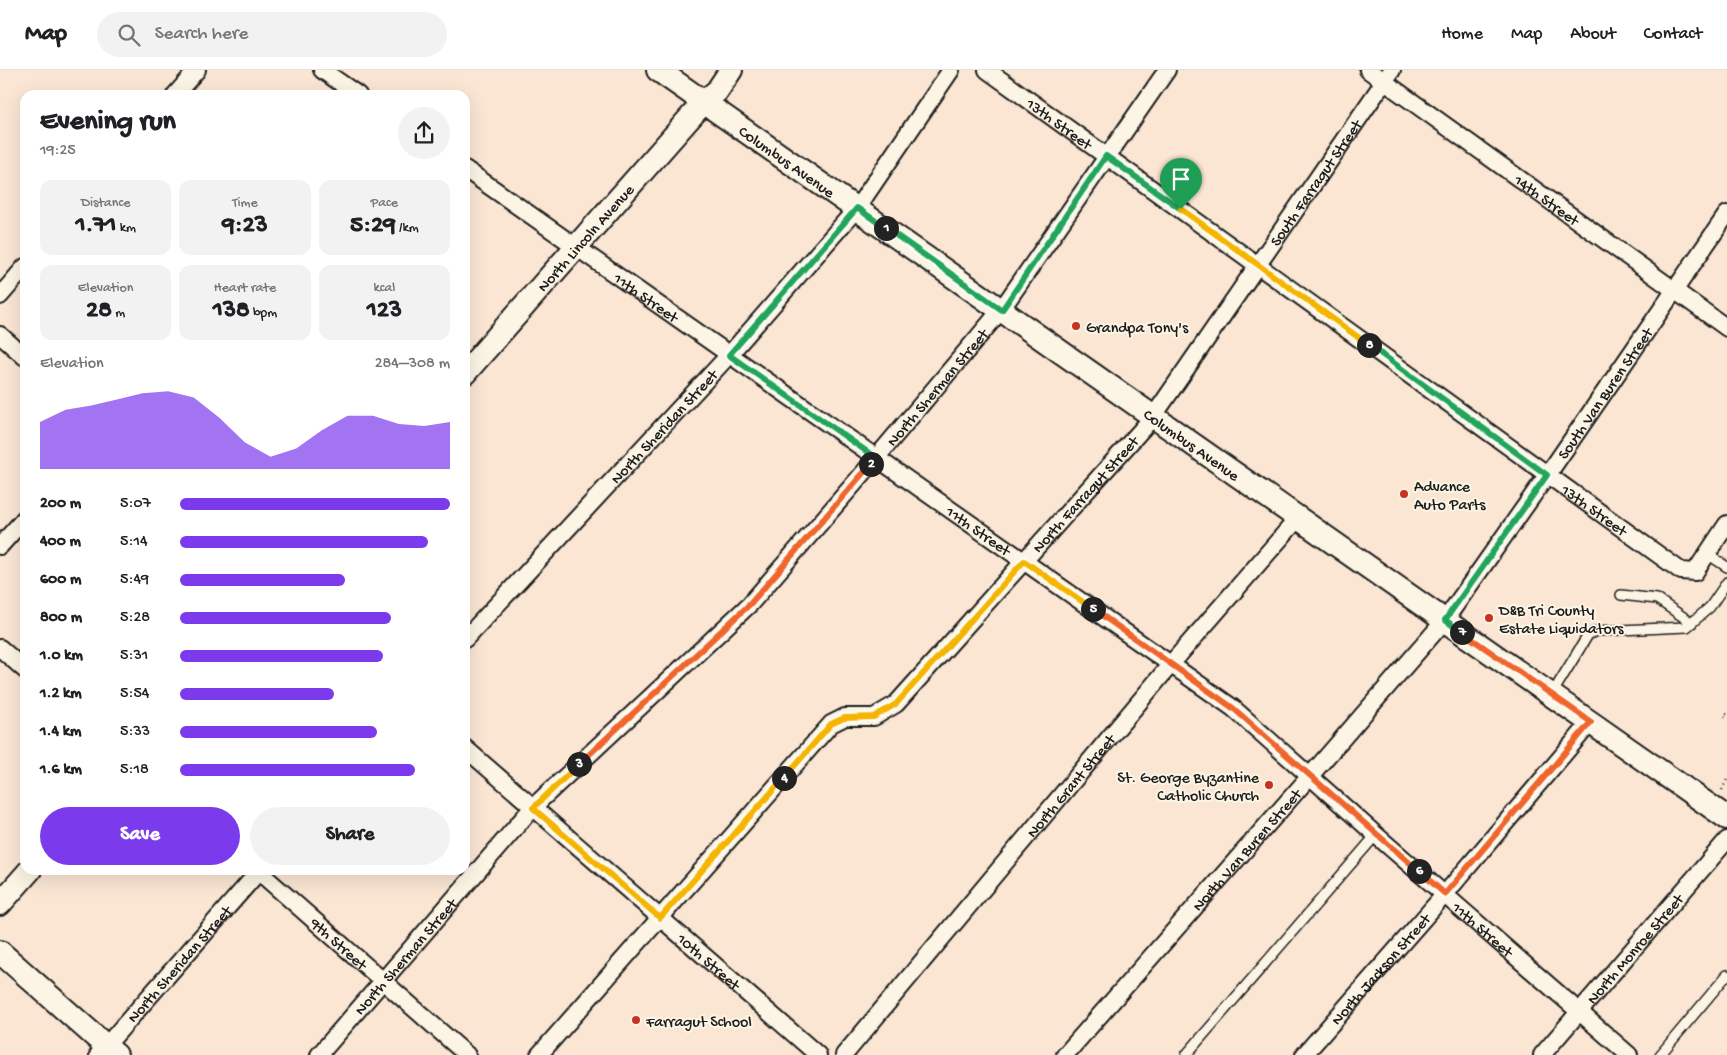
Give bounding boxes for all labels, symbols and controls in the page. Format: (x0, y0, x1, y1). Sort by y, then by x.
search box (97, 12, 447, 57)
text: Map (25, 20, 67, 49)
icon: search (115, 21, 143, 49)
text: Search here (155, 23, 248, 46)
text: Home (1441, 24, 1483, 45)
text: Map (1511, 24, 1542, 45)
text: About (1570, 24, 1616, 45)
text: Contact (1644, 24, 1702, 45)
street label: 13th Street (1021, 95, 1096, 156)
text: Evening run (40, 106, 176, 139)
button: share (398, 107, 450, 159)
street label: South Farragut Street (1268, 116, 1369, 251)
street label: Columbus Avenue (734, 123, 838, 204)
text: 19:25 (40, 142, 76, 161)
pin (1160, 158, 1202, 209)
icon: arrive (1167, 165, 1195, 193)
street label: 14th Street (1508, 171, 1583, 232)
street label: North Lincoln Avenue (535, 181, 640, 297)
text: Distance (81, 195, 130, 212)
text: Time (232, 195, 258, 212)
text: Pace (371, 195, 398, 212)
text: 1.71 (75, 212, 116, 241)
text: 9:23 (222, 212, 268, 241)
text: 5:29 (350, 212, 396, 241)
pin: 1 (874, 216, 898, 240)
text: km (116, 220, 136, 237)
text: /km (396, 220, 419, 237)
text: 1 (884, 220, 889, 237)
street label: 11th Street (608, 270, 682, 329)
text: Elevation (78, 280, 133, 297)
text: Heart rate (214, 280, 276, 297)
text: kcal (373, 280, 395, 297)
text: 28 (86, 297, 112, 326)
text: 138 (213, 297, 250, 326)
text: 123 (367, 297, 402, 326)
text: m (112, 305, 125, 322)
text: bpm (250, 305, 277, 322)
marker: Grandpa Tony's (1070, 320, 1082, 332)
place label: Grandpa Tony's (1086, 320, 1189, 339)
street label: South Van Buren Street (1555, 324, 1660, 464)
street label: North Sherman Street (884, 325, 995, 451)
pin: 8 (1356, 332, 1382, 358)
text: 8 (1366, 337, 1373, 354)
text: Elevation (40, 355, 104, 374)
text: 284–308 m (375, 355, 450, 374)
street label: North Sheridan Street (608, 366, 724, 489)
street label: Columbus Avenue (1138, 406, 1243, 487)
street label: North Farragut Street (1030, 433, 1145, 558)
pin: 2 (858, 452, 884, 476)
text: 2 (868, 456, 875, 473)
place label: Advance Auto Parts (1414, 479, 1486, 516)
street label: 13th Street (1556, 481, 1631, 543)
marker: Advance Auto Parts (1398, 488, 1410, 500)
text: 200 m (40, 495, 81, 514)
text: 5:07 (120, 495, 151, 514)
street label: 11th Street (940, 503, 1014, 563)
text: 400 m (40, 533, 81, 552)
text: 5:14 (120, 533, 147, 552)
text: 600 m (40, 571, 81, 590)
text: 5:49 (120, 571, 149, 590)
pin: 5 (1080, 596, 1106, 622)
text: 5 (1090, 601, 1097, 618)
place label: D&B Tri County Estate Liquidators (1498, 603, 1624, 640)
text: 800 m (40, 609, 82, 628)
text: 5:28 (120, 609, 150, 628)
marker: D&B Tri County Estate Liquidators (1483, 612, 1495, 624)
pin: 7 (1450, 620, 1474, 644)
text: 7 (1459, 624, 1466, 641)
text: 1.0 km (40, 647, 83, 666)
text: 5:31 (120, 647, 148, 666)
text: 1.2 km (40, 685, 82, 704)
text: 5:54 (120, 685, 149, 704)
text: 1.4 km (40, 723, 81, 742)
text: 5:33 (120, 723, 150, 742)
street label: North Grant Street (1024, 731, 1122, 843)
pin: 3 (566, 752, 592, 776)
text: 3 (576, 756, 583, 773)
text: 1.6 km (40, 761, 82, 780)
text: 5:18 (120, 761, 149, 780)
pin: 4 (772, 766, 796, 790)
text: 4 (781, 770, 788, 787)
place label: St. George Byzantine Catholic Church (1117, 770, 1260, 807)
marker: St. George Byzantine Catholic Church (1263, 779, 1275, 791)
street label: North Van Buren Street (1190, 785, 1308, 916)
button: Save (40, 807, 240, 865)
button: Share (250, 807, 450, 865)
pin: 6 (1406, 858, 1432, 884)
text: 6 (1416, 863, 1423, 880)
street label: North Monroe Street (1584, 890, 1690, 1009)
street label: North Sherman Street (352, 895, 464, 1020)
street label: 11th Street (1446, 899, 1517, 964)
street label: North Sheridan Street (125, 902, 238, 1028)
street label: North Jackson Street (1329, 910, 1437, 1030)
street label: 9th Street (304, 915, 371, 976)
street label: 10th Street (671, 930, 744, 997)
marker: Farragut School (630, 1014, 642, 1026)
place label: Farragut School (645, 1014, 752, 1033)

